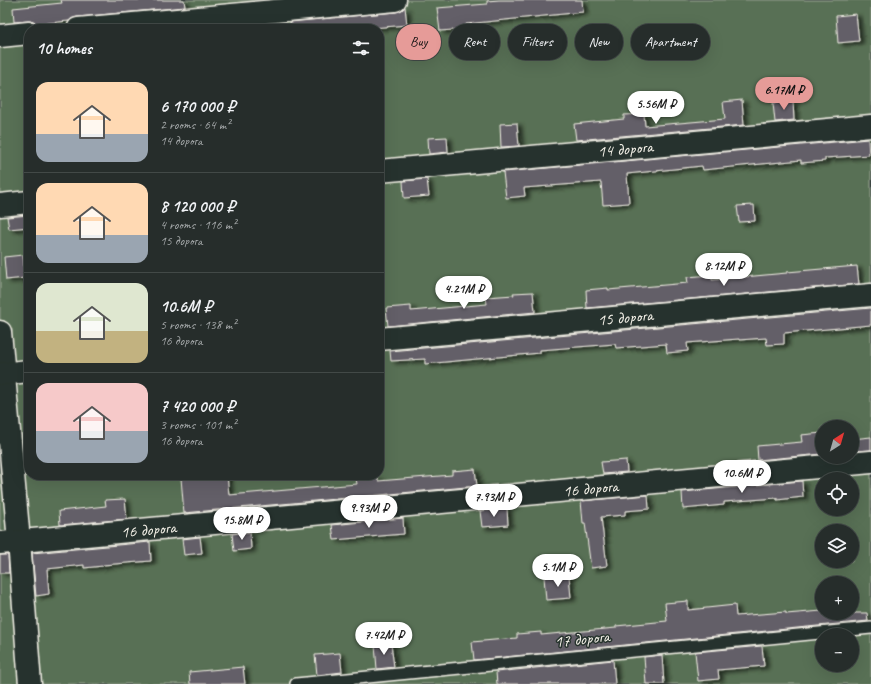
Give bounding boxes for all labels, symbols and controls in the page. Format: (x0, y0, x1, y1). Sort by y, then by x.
chip: Buy (396, 24, 441, 60)
chip: Rent (449, 24, 500, 60)
chip: Filters (508, 24, 567, 60)
chip: New (575, 24, 623, 60)
chip: Apartment (631, 24, 710, 60)
icon: filters (350, 37, 372, 59)
text: 10 homes (36, 38, 92, 59)
pin: 6.17M ₽ (747, 77, 821, 111)
text: 6.17M ₽ (764, 82, 804, 98)
pin: 5.56M ₽ (619, 91, 693, 125)
text: 6 170 000 ₽ (160, 96, 235, 117)
text: 5.56M ₽ (636, 96, 676, 112)
icon: home (68, 98, 116, 146)
text: 2 rooms · 64 m² (160, 117, 230, 133)
text: 14 дорога (160, 133, 202, 149)
street label: 14 дорога (596, 135, 656, 161)
text: 8 120 000 ₽ (160, 196, 235, 217)
icon: home (68, 199, 116, 247)
text: 4 rooms · 116 m² (160, 217, 236, 233)
text: 15 дорога (160, 233, 202, 249)
pin: 8.12M ₽ (687, 253, 761, 287)
text: 8.12M ₽ (704, 258, 744, 274)
pin: 4.21M ₽ (427, 276, 501, 310)
text: 4.21M ₽ (444, 281, 484, 297)
text: 10.6M ₽ (160, 296, 212, 317)
icon: home (68, 299, 116, 347)
street label: 15 дорога (597, 304, 656, 330)
text: 5 rooms · 138 m² (160, 317, 236, 333)
text: 16 дорога (160, 333, 202, 349)
text: 7 420 000 ₽ (160, 396, 235, 417)
icon: home (68, 399, 116, 447)
text: 3 rooms · 101 m² (160, 417, 236, 433)
north arrow (815, 420, 859, 464)
map controls (815, 420, 859, 672)
text: 16 дорога (160, 433, 202, 449)
pin: 10.6M ₽ (705, 460, 779, 494)
text: 10.6M ₽ (722, 465, 762, 481)
button: locate (815, 472, 859, 516)
street label: 16 дорога (562, 475, 621, 501)
pin: 7.93M ₽ (457, 484, 531, 518)
text: 7.93M ₽ (474, 489, 514, 505)
pin: 9.93M ₽ (332, 495, 406, 529)
text: 9.93M ₽ (349, 500, 389, 516)
pin: 15.8M ₽ (205, 507, 279, 541)
text: 15.8M ₽ (222, 512, 262, 528)
street label: 16 дорога (120, 516, 179, 542)
button: layers (815, 524, 859, 568)
pin: 5.1M ₽ (525, 554, 591, 588)
text: 5.1M ₽ (541, 559, 575, 575)
button: + (815, 576, 859, 620)
pin: 7.42M ₽ (347, 622, 421, 656)
street label: 17 дорога (553, 625, 613, 652)
text: 7.42M ₽ (364, 627, 404, 643)
button: − (815, 628, 859, 672)

